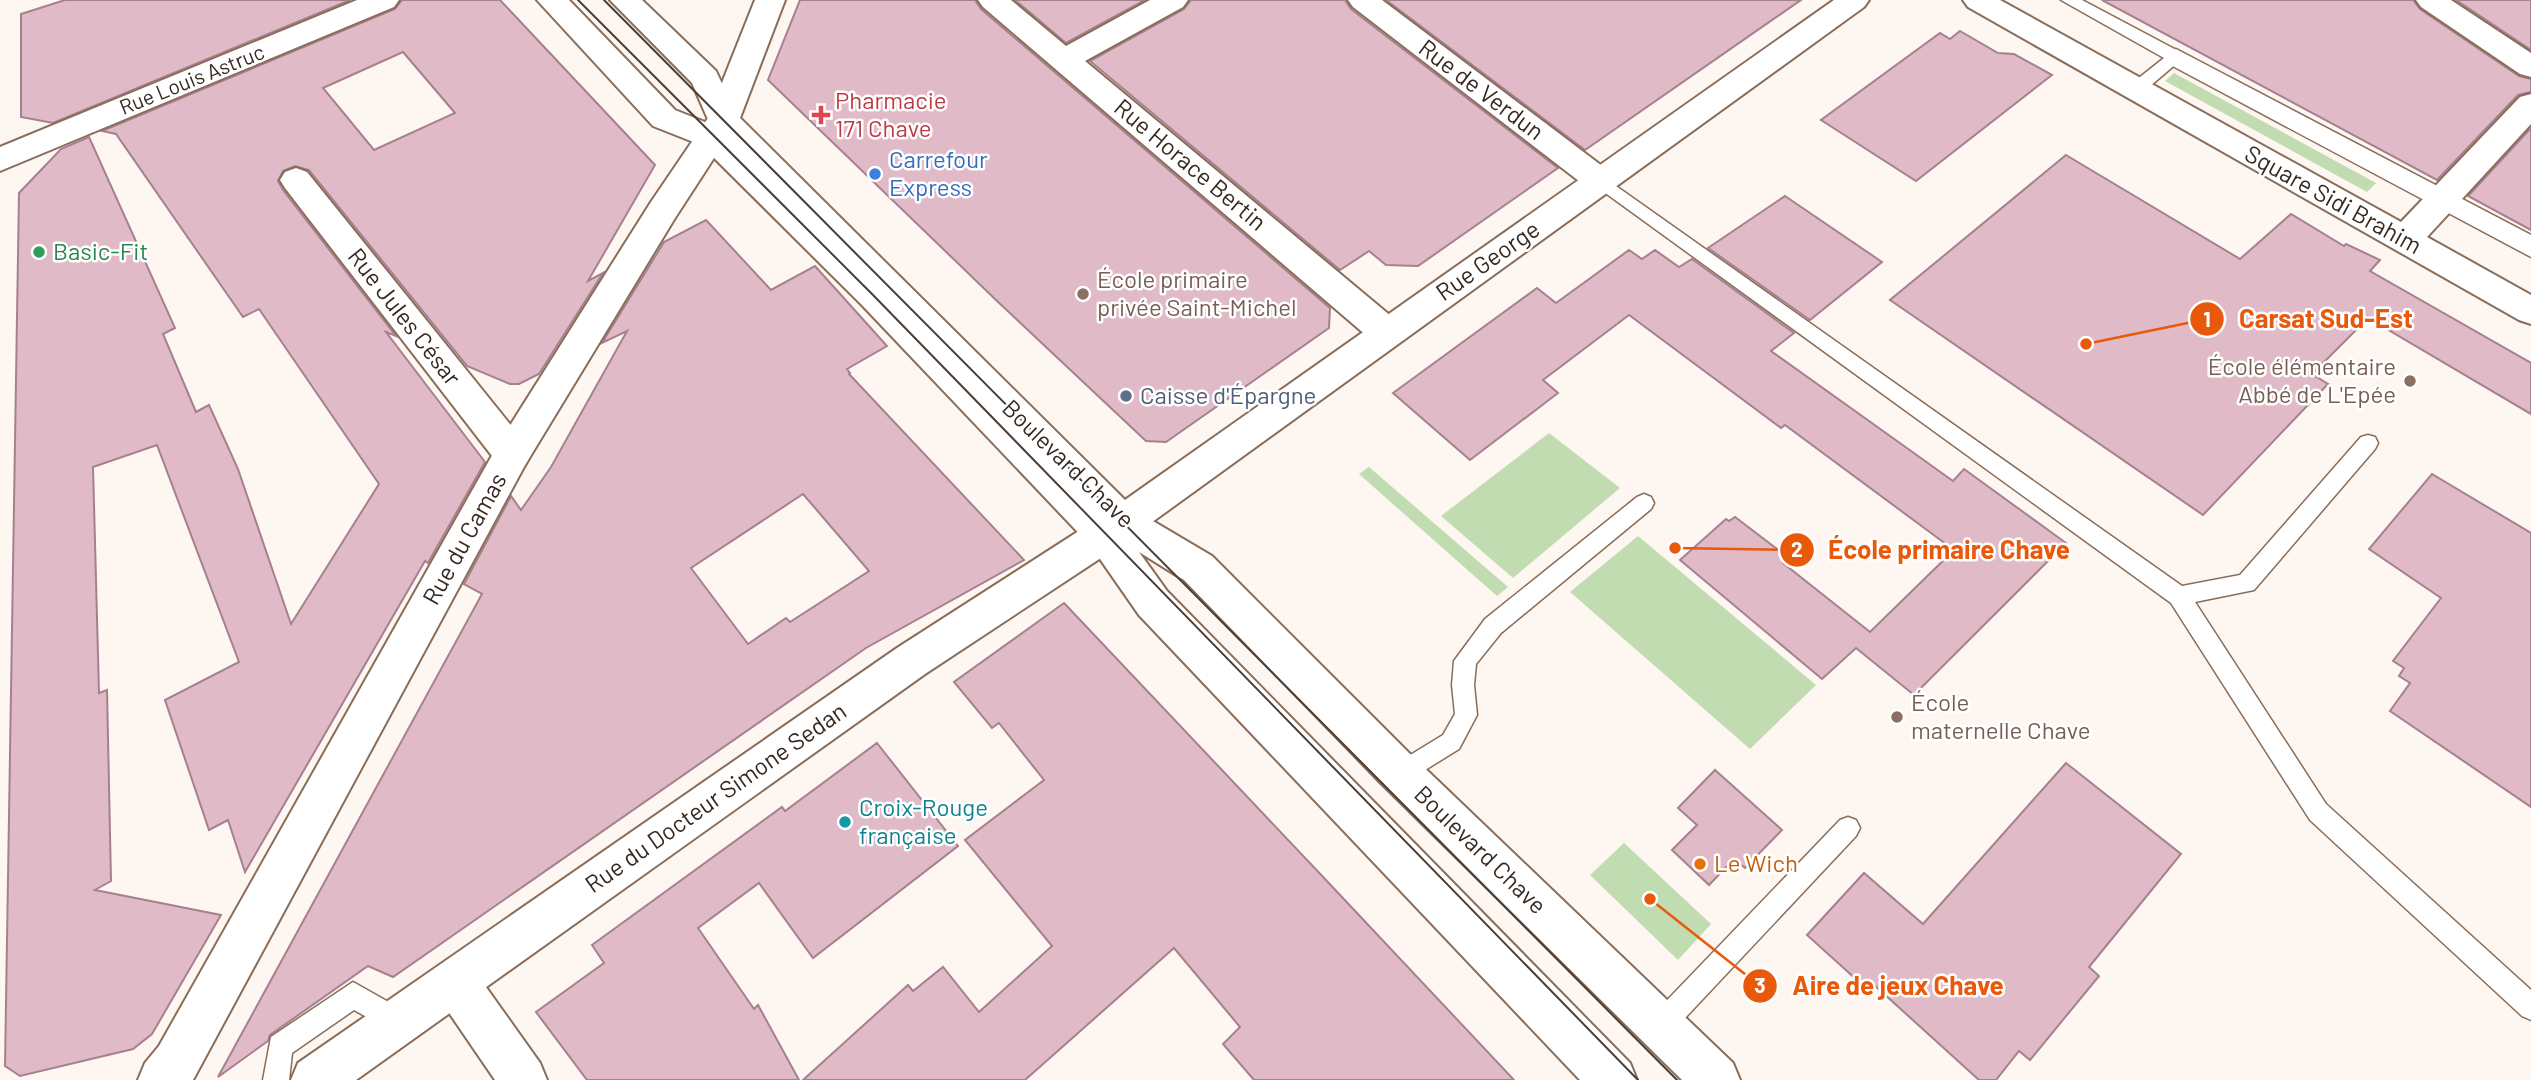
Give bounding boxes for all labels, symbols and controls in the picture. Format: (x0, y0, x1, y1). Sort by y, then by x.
street label: Rue de Verdun (1414, 32, 1550, 145)
street label: Rue Louis Astruc (115, 38, 268, 119)
place label: Pharmacie 171 Chave (835, 85, 947, 142)
street label: Rue Horace Bertin (1109, 92, 1273, 236)
marker: Pharmacie 171 Chave (813, 107, 829, 123)
street label: Square Sidi Brahim (2240, 138, 2427, 259)
place label: Carrefour Express (889, 144, 988, 201)
marker: Carrefour Express (867, 166, 883, 182)
street label: Rue George (1430, 214, 1545, 306)
place label: Basic-Fit (53, 236, 148, 265)
street label: Rue Jules César (343, 242, 468, 391)
marker: Basic-Fit (31, 244, 47, 260)
place label: École primaire privée Saint-Michel (1097, 264, 1296, 321)
marker: École primaire privée Saint-Michel (1075, 286, 1091, 302)
callout: Carsat Sud-Est (2190, 296, 2427, 343)
text: Carsat Sud-Est (2239, 302, 2413, 333)
text: 1 (2203, 306, 2211, 331)
place label: École élémentaire Abbé de L'Epée (2208, 351, 2396, 408)
marker: École élémentaire Abbé de L'Epée (2402, 373, 2418, 389)
place label: Caisse d'Épargne (1140, 380, 1316, 409)
marker: Caisse d'Épargne (1118, 388, 1134, 404)
street label: Boulevard Chave (997, 393, 1141, 533)
street label: Rue du Camas (416, 467, 512, 609)
callout: École primaire Chave (1779, 527, 2084, 574)
text: École primaire Chave (1828, 533, 2070, 564)
text: 2 (1791, 536, 1803, 561)
place label: École maternelle Chave (1911, 687, 2091, 744)
street label: Rue du Docteur Simone Sedan (579, 695, 851, 898)
marker: École maternelle Chave (1889, 709, 1905, 725)
street label: Boulevard Chave (1409, 779, 1553, 919)
place label: Croix-Rouge française (859, 792, 988, 849)
marker: Croix-Rouge française (837, 814, 853, 830)
place label: Le Wich (1714, 848, 1798, 877)
marker: Le Wich (1692, 856, 1708, 872)
callout: Aire de jeux Chave (1743, 962, 2018, 1009)
text: Aire de jeux Chave (1792, 969, 2004, 1000)
text: 3 (1754, 972, 1766, 997)

